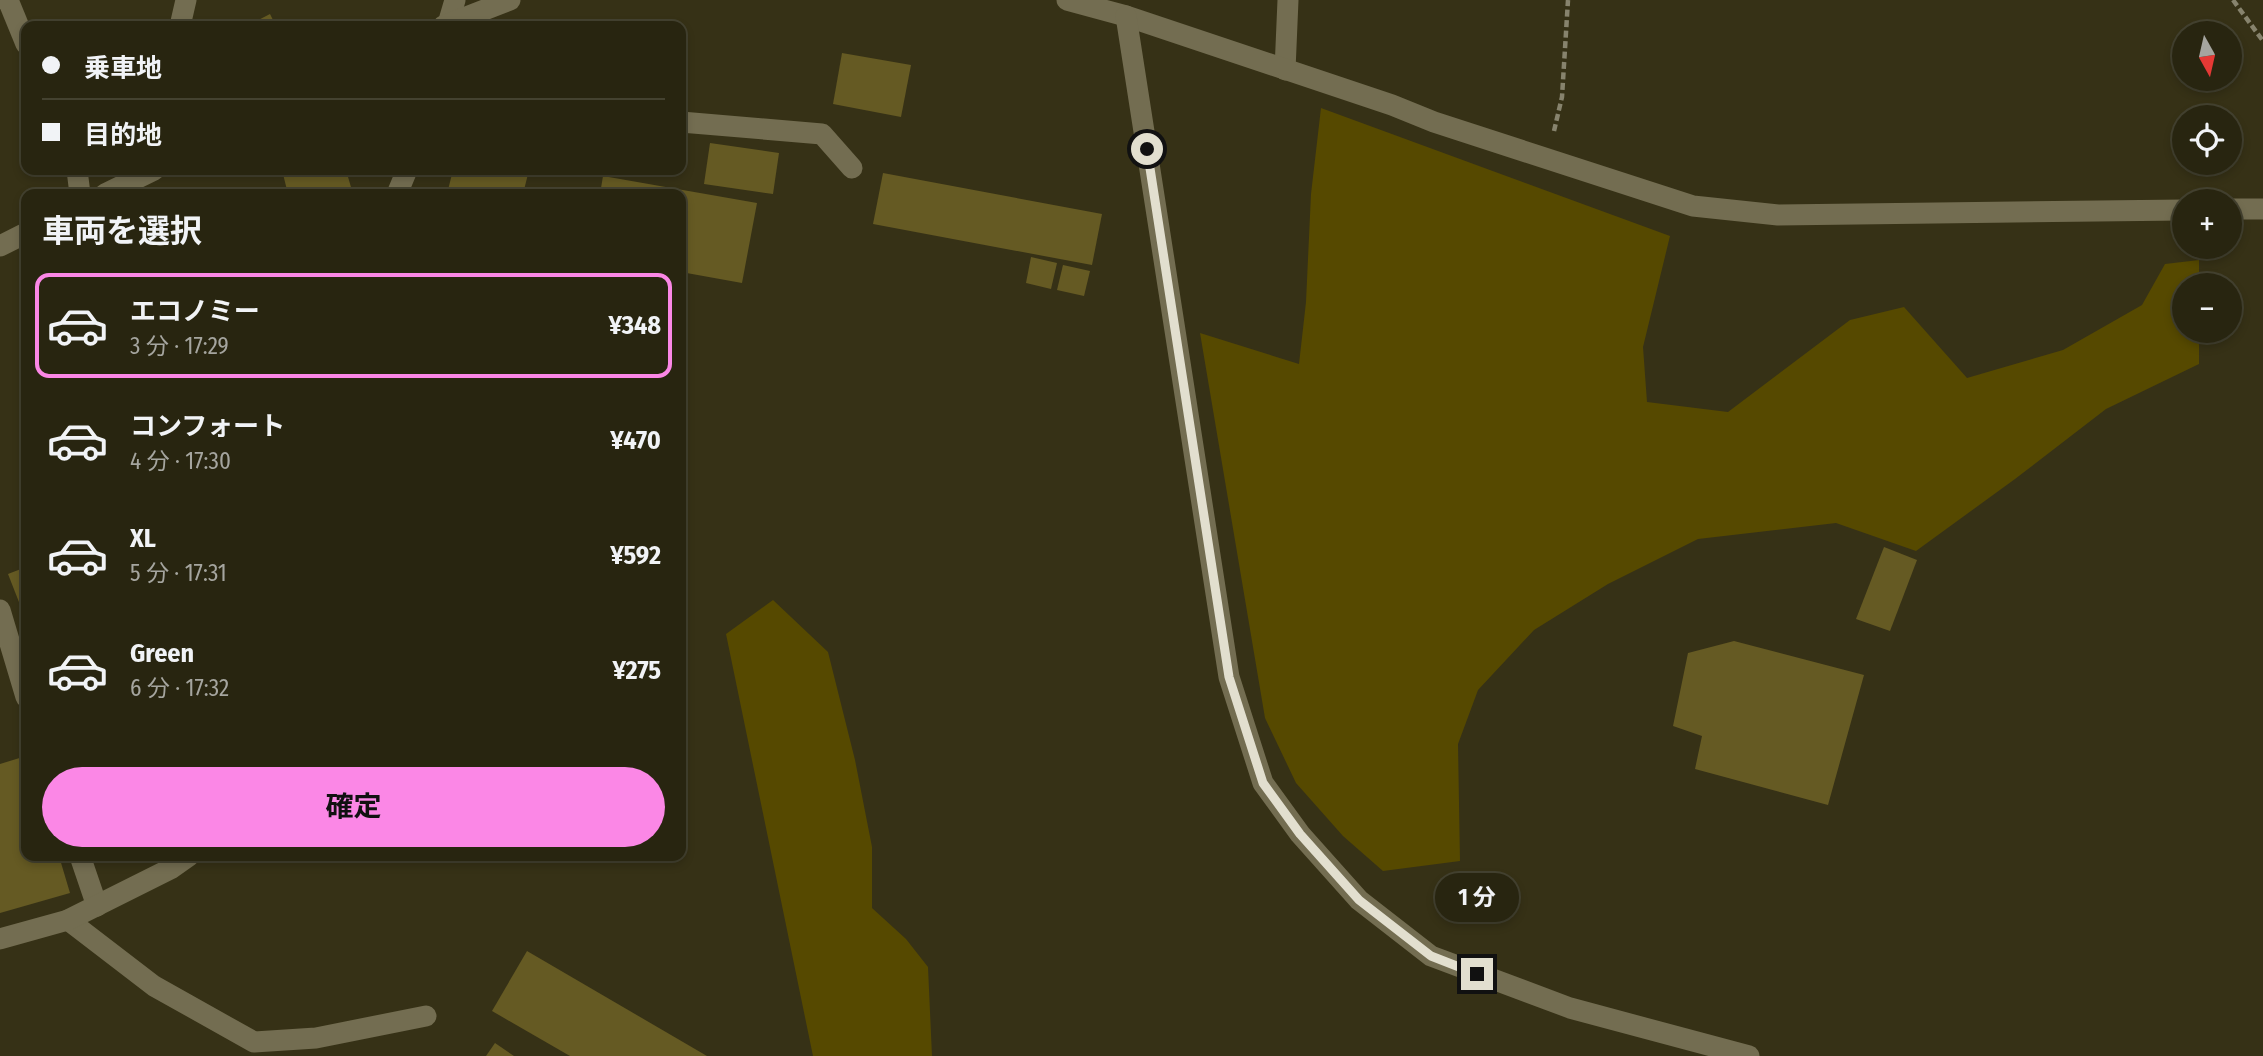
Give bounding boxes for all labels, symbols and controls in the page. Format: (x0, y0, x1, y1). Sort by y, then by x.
north arrow (2172, 21, 2242, 91)
map controls (2172, 21, 2242, 343)
text: 乗車地 (84, 53, 162, 84)
button: locate (2172, 105, 2242, 175)
text: 目的地 (84, 120, 162, 151)
route start (1131, 133, 1163, 165)
button: + (2172, 189, 2242, 259)
text: 車両を選択 (42, 212, 202, 250)
button: − (2172, 273, 2242, 343)
icon: car (46, 294, 109, 357)
text: エコノミー (130, 296, 260, 327)
text: ¥348 (608, 310, 661, 341)
text: 3 分 · 17:29 (130, 332, 229, 360)
icon: car (46, 409, 109, 472)
text: コンフォート (130, 411, 285, 442)
text: ¥470 (610, 425, 661, 456)
text: 4 分 · 17:30 (130, 447, 231, 475)
text: XL (130, 523, 156, 554)
icon: car (46, 524, 109, 587)
text: ¥592 (610, 540, 661, 571)
text: 5 分 · 17:31 (130, 559, 227, 587)
text: Green (130, 638, 194, 669)
icon: car (46, 639, 109, 702)
text: ¥275 (612, 655, 661, 686)
text: 6 分 · 17:32 (130, 674, 229, 702)
button: 確定 (42, 767, 665, 847)
callout: 1 分 (1435, 872, 1519, 922)
text: 1 分 (1458, 883, 1496, 911)
route end (1461, 958, 1493, 990)

